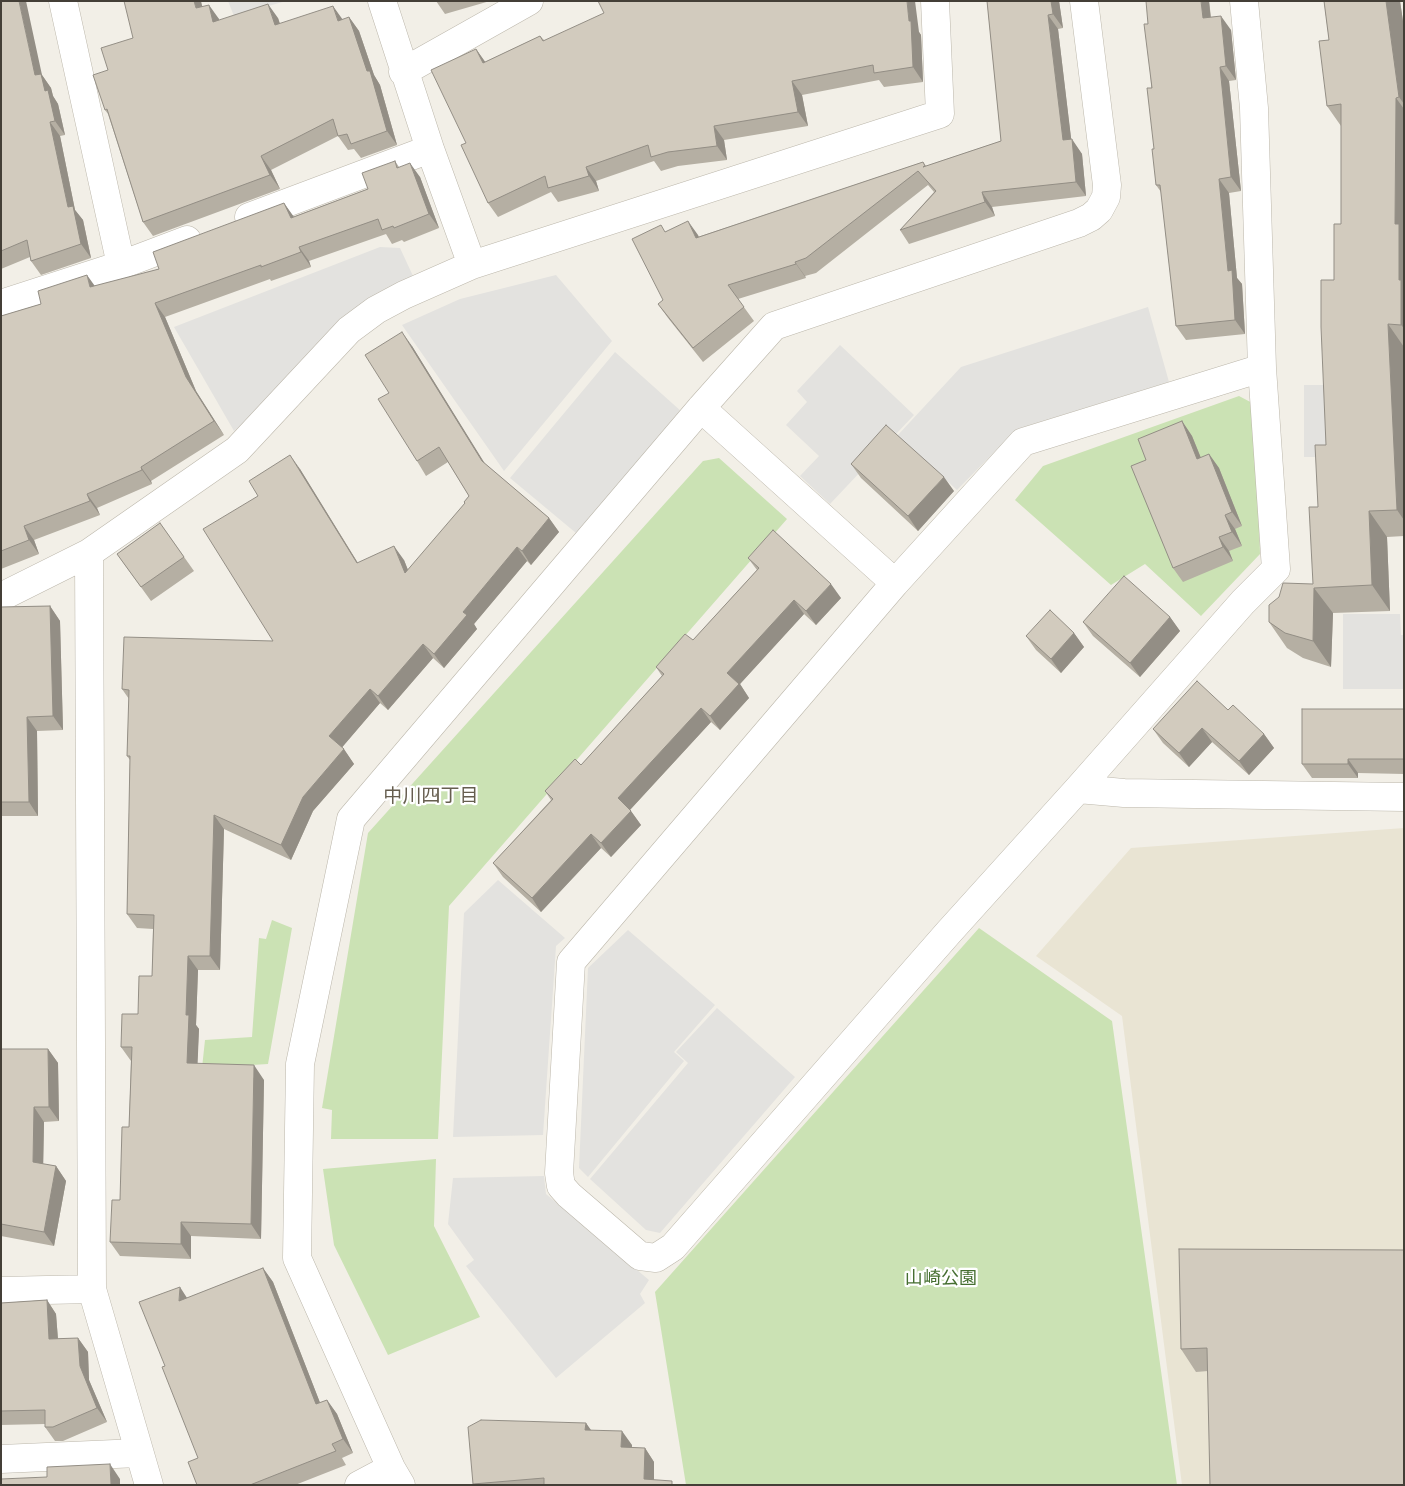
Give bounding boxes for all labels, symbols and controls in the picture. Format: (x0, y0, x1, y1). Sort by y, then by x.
district label: 中川四丁目 (384, 786, 478, 808)
park label: 山崎公園 (905, 1268, 977, 1290)

